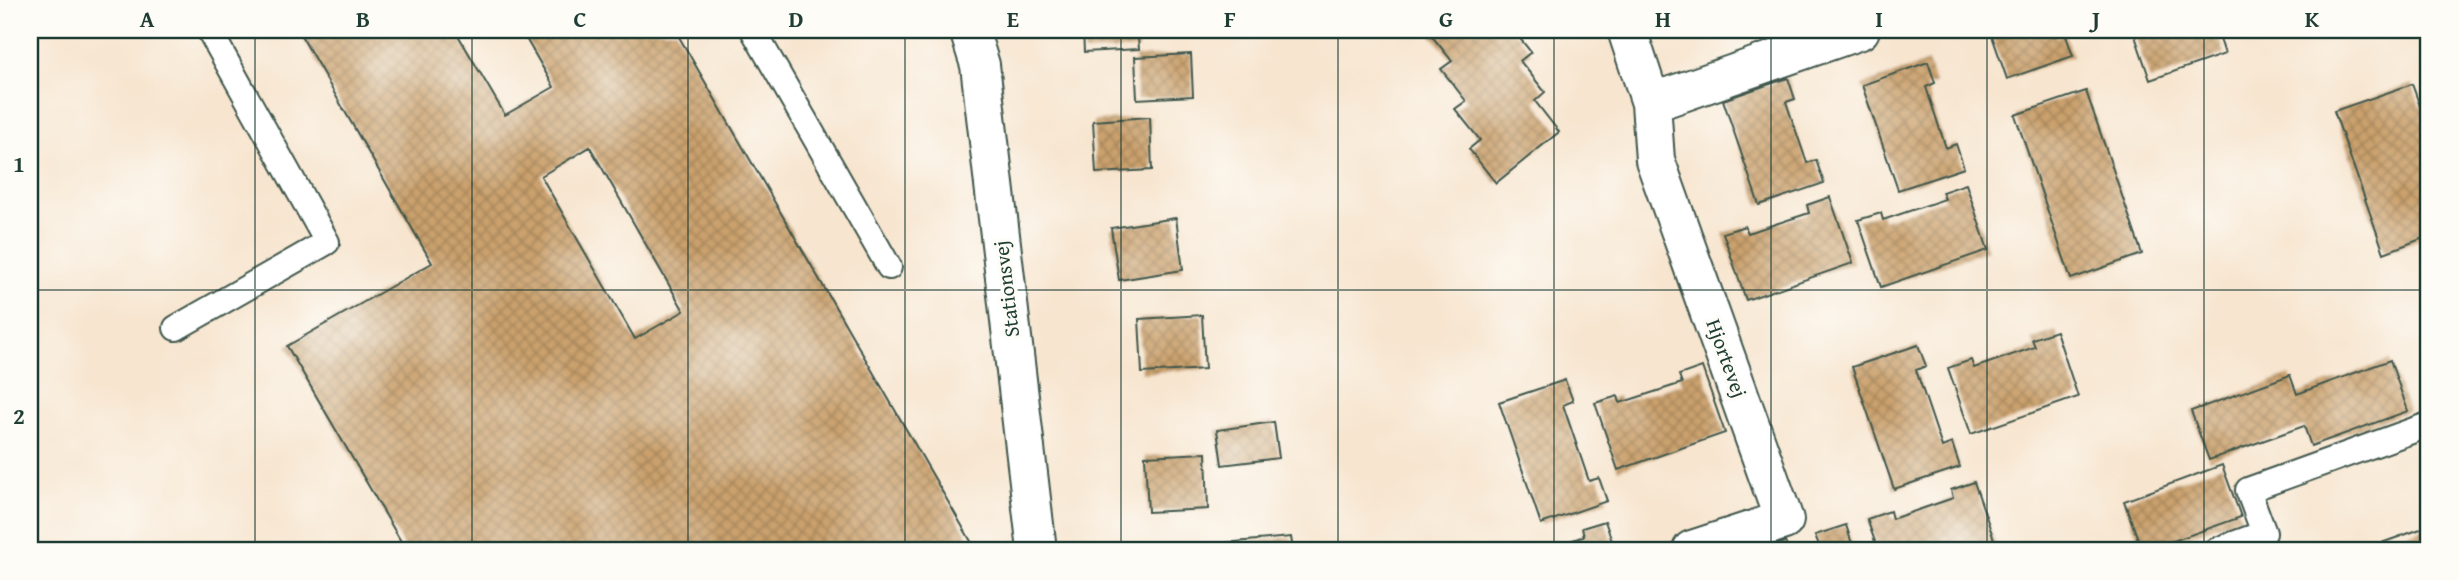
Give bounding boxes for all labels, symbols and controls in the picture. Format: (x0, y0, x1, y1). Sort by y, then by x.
text: A (140, 2, 155, 35)
text: B (356, 2, 370, 35)
text: C (573, 2, 587, 35)
text: D (789, 2, 804, 35)
text: E (1007, 2, 1019, 35)
text: F (1224, 2, 1236, 35)
text: G (1439, 2, 1453, 35)
text: H (1655, 2, 1671, 35)
text: I (1875, 2, 1883, 35)
text: J (2088, 2, 2100, 35)
text: K (2305, 2, 2320, 35)
text: 1 (13, 147, 25, 180)
street label: Stationsvej (985, 239, 1027, 339)
street label: Hjortevej (1698, 314, 1756, 402)
text: 2 (13, 399, 25, 432)

